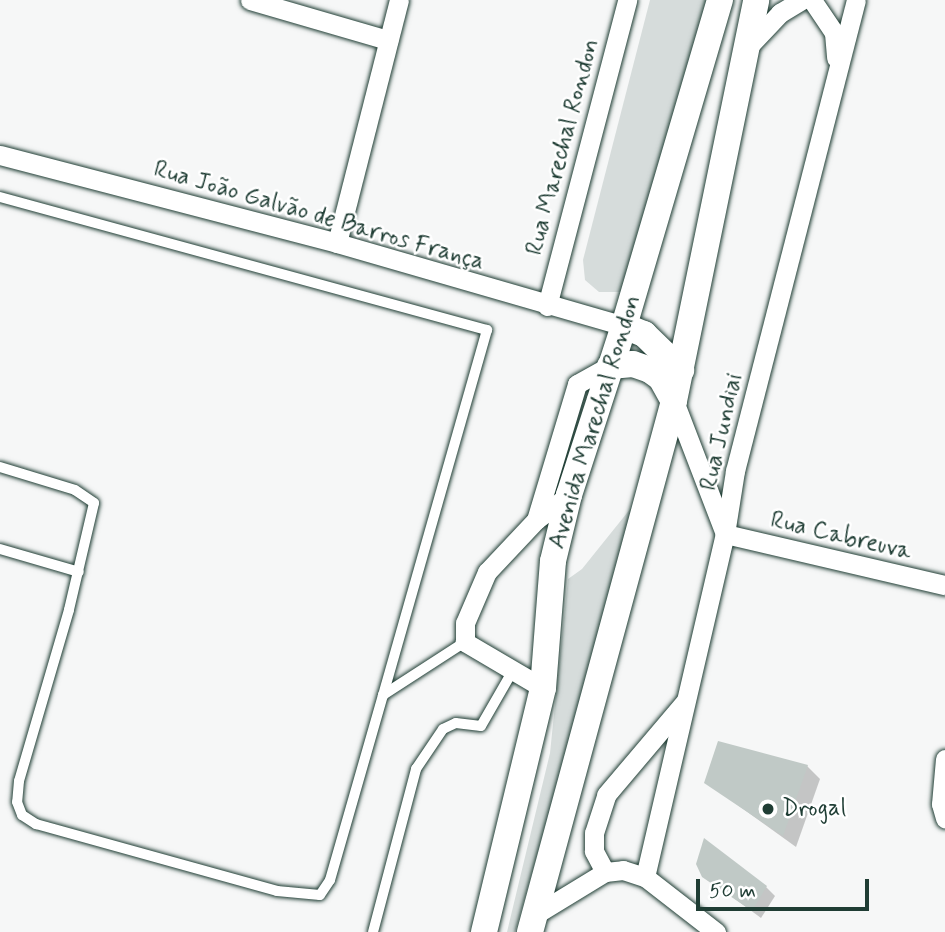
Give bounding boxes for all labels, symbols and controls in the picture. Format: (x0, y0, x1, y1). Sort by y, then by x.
street label: Rua Marechal Rondon (521, 38, 605, 256)
street label: Rua João Galvão de Barros França (149, 154, 489, 278)
street label: Avenida Marechal Rondon (543, 293, 647, 551)
street label: Rua Jundiai (695, 370, 749, 494)
street label: Rua Cabreuva (767, 506, 915, 566)
place label: Drogal (782, 795, 846, 823)
marker: Drogal (760, 801, 776, 817)
scale bar (700, 866, 873, 910)
text: 50 m (709, 877, 756, 905)

